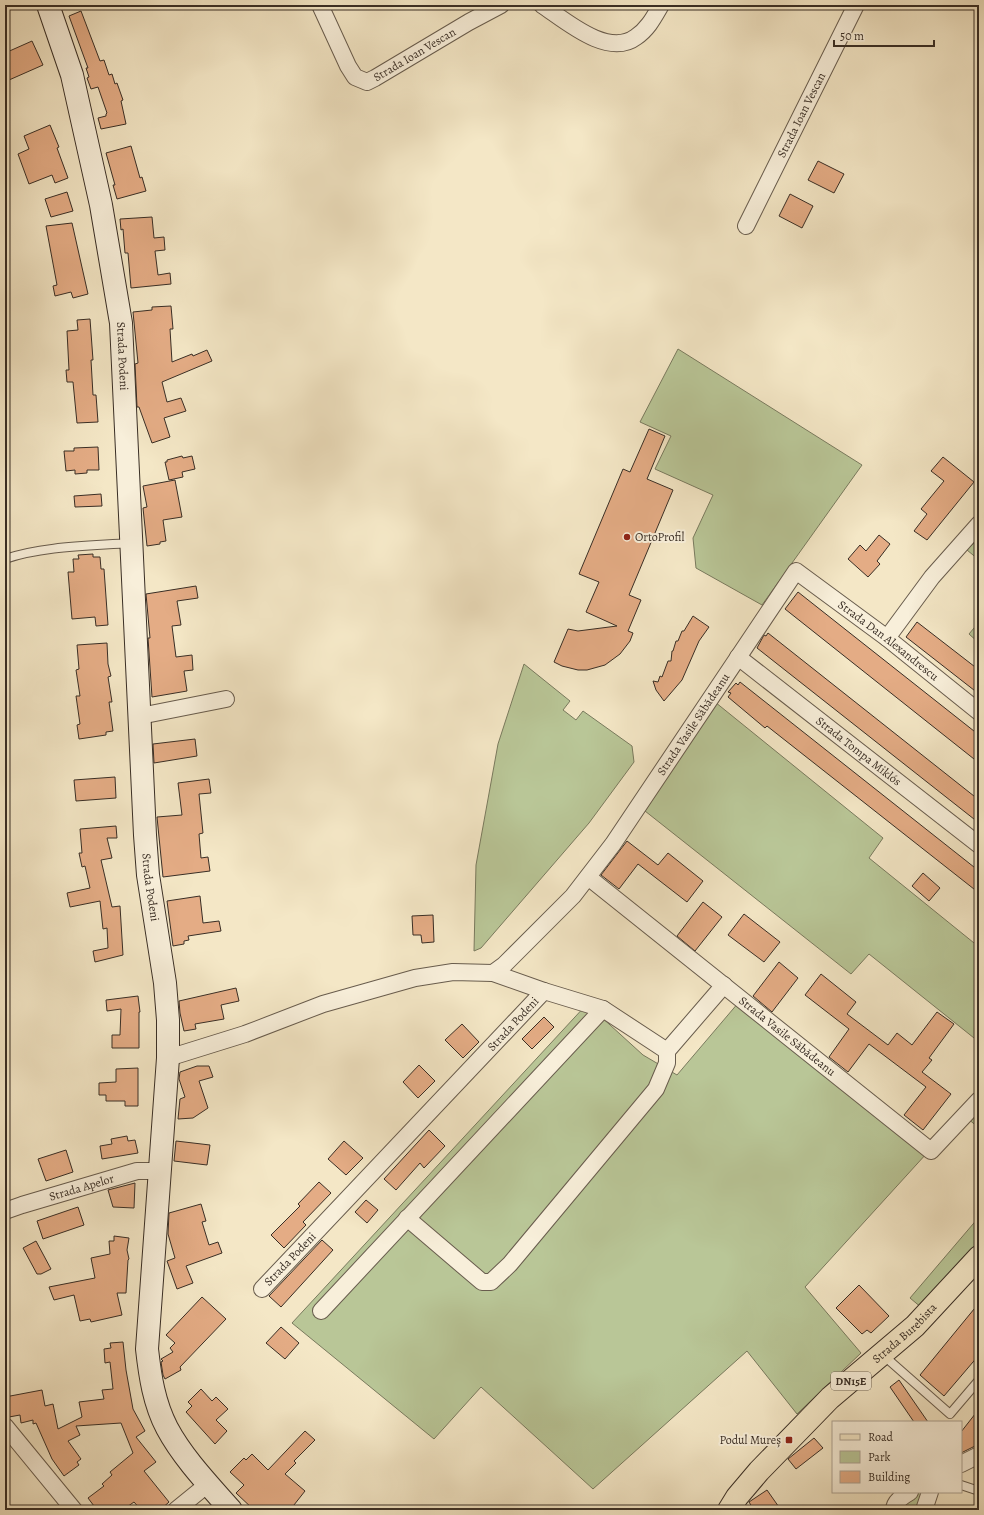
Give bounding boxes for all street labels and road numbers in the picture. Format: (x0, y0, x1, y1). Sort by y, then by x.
street label: Strada Ioan Vescan (370, 24, 459, 85)
street label: Strada Ioan Vescan (773, 69, 829, 160)
street label: Strada Podeni (113, 321, 132, 391)
street label: Strada Dan Alexandrescu (835, 597, 942, 685)
street label: Strada Vasile Săbădeanu (653, 670, 734, 778)
street label: Strada Tompa Miklós (813, 713, 905, 790)
street label: Strada Podeni (138, 853, 163, 922)
street label: Strada Podeni (484, 993, 542, 1055)
street label: Strada Vasile Săbădeanu (735, 993, 839, 1080)
street label: Strada Apelor (47, 1170, 116, 1205)
street label: Strada Podeni (260, 1229, 320, 1289)
street label: Strada Burebista (869, 1299, 941, 1367)
road number: DN15E (831, 1372, 871, 1390)

